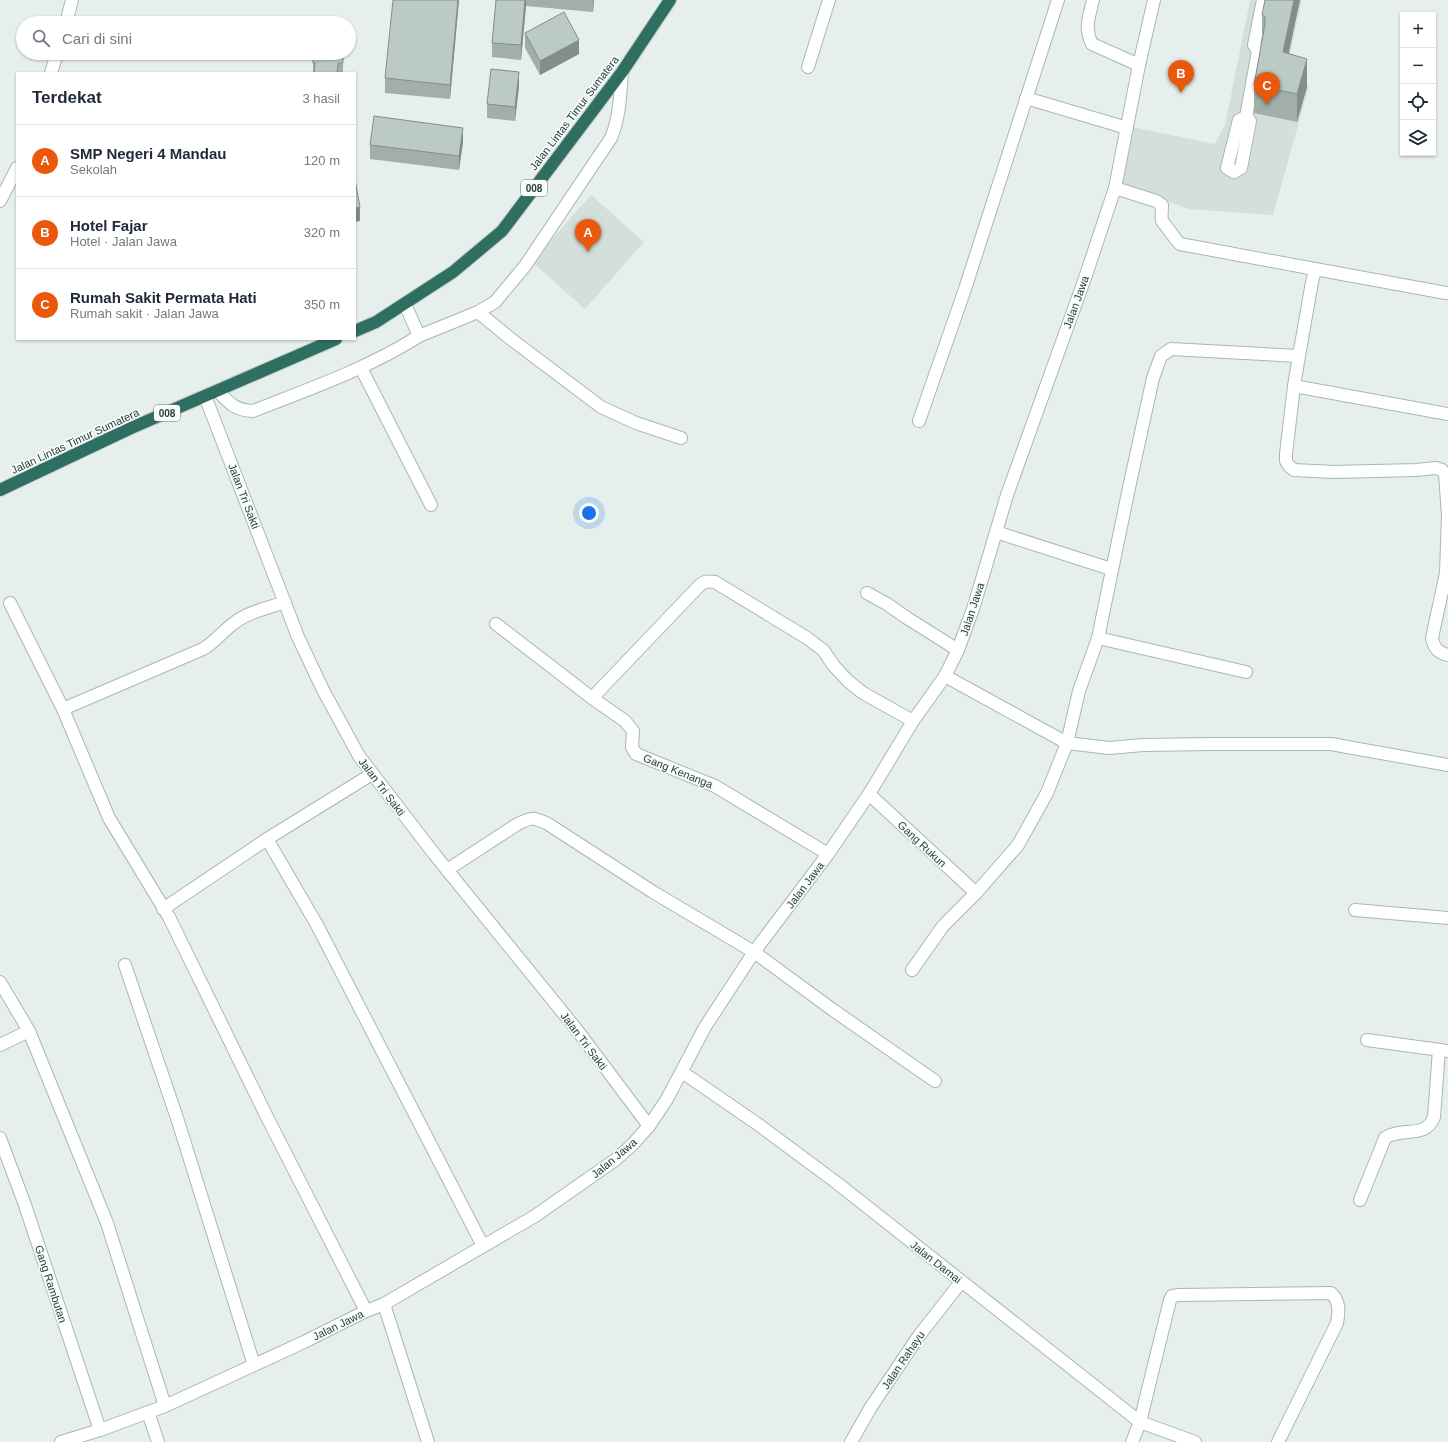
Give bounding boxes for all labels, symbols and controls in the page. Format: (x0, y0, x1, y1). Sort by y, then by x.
map controls (1400, 12, 1436, 156)
button: + (1400, 12, 1436, 48)
search box (16, 16, 356, 60)
icon: search (30, 27, 52, 49)
text: Cari di sini (62, 30, 132, 47)
button: − (1400, 48, 1436, 84)
street label: Jalan Lintas Timur Sumatera (527, 53, 621, 173)
pin: B (1168, 60, 1194, 93)
pin: C (1254, 72, 1280, 105)
button: locate (1400, 84, 1436, 120)
text: Terdekat (32, 88, 102, 107)
text: 3 hasil (302, 91, 340, 106)
button: layers (1400, 120, 1436, 156)
text: SMP Negeri 4 Mandau (70, 145, 226, 162)
text: A (40, 153, 50, 168)
text: 120 m (304, 153, 340, 168)
text: Sekolah (70, 162, 117, 177)
road number: 008 (521, 180, 547, 196)
text: Hotel Fajar (70, 217, 148, 234)
pin: A (575, 219, 601, 252)
text: B (40, 225, 50, 240)
text: 320 m (304, 225, 340, 240)
text: Hotel · Jalan Jawa (70, 234, 177, 249)
street label: Jalan Jawa (1061, 273, 1091, 330)
text: Rumah Sakit Permata Hati (70, 289, 257, 306)
text: C (40, 297, 50, 312)
text: 350 m (304, 297, 340, 312)
text: Rumah sakit · Jalan Jawa (70, 306, 219, 321)
road number: 008 (154, 405, 180, 421)
street label: Jalan Lintas Timur Sumatera (9, 406, 142, 476)
street label: Jalan Tri Sakti (226, 462, 262, 530)
your location (579, 503, 599, 523)
street label: Jalan Jawa (958, 580, 986, 637)
street label: Gang Kenanga (641, 752, 715, 791)
street label: Jalan Tri Sakti (356, 756, 408, 818)
street label: Gang Rukun (895, 819, 949, 869)
street label: Jalan Jawa (784, 859, 827, 911)
street label: Jalan Tri Sakti (558, 1010, 610, 1072)
street label: Jalan Jawa (589, 1135, 640, 1180)
street label: Jalan Damai (908, 1238, 964, 1286)
street label: Gang Rambutan (33, 1244, 69, 1324)
street label: Jalan Jawa (311, 1307, 366, 1342)
street label: Jalan Rahayu (879, 1329, 927, 1391)

